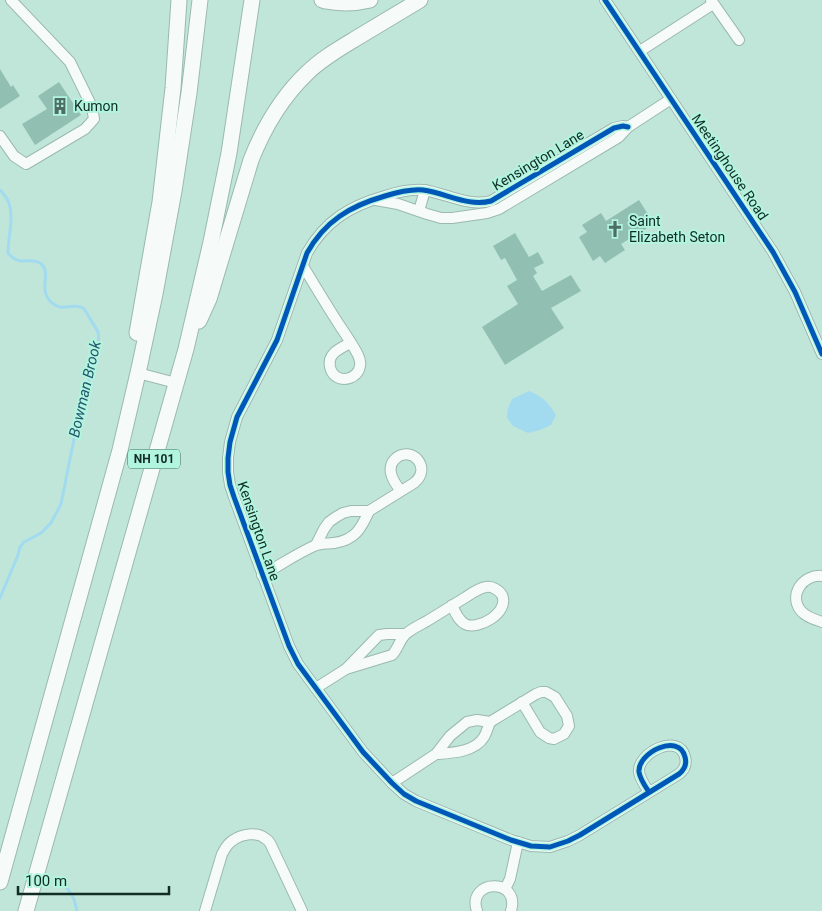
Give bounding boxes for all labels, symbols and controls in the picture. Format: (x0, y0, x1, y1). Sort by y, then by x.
building icon: Kumon (50, 96, 70, 116)
place label: Kumon (74, 98, 118, 114)
street label: Meetinghouse Road (689, 111, 771, 223)
street label: Kensington Lane (489, 126, 587, 194)
place label: Saint Elizabeth Seton (629, 213, 725, 245)
church icon: Saint Elizabeth Seton (605, 219, 625, 239)
water label: Bowman Brook (65, 338, 105, 439)
road number: NH 101 (128, 449, 180, 468)
street label: Kensington Lane (235, 479, 283, 583)
scale bar (18, 864, 169, 896)
text: 100 m (25, 872, 67, 890)

